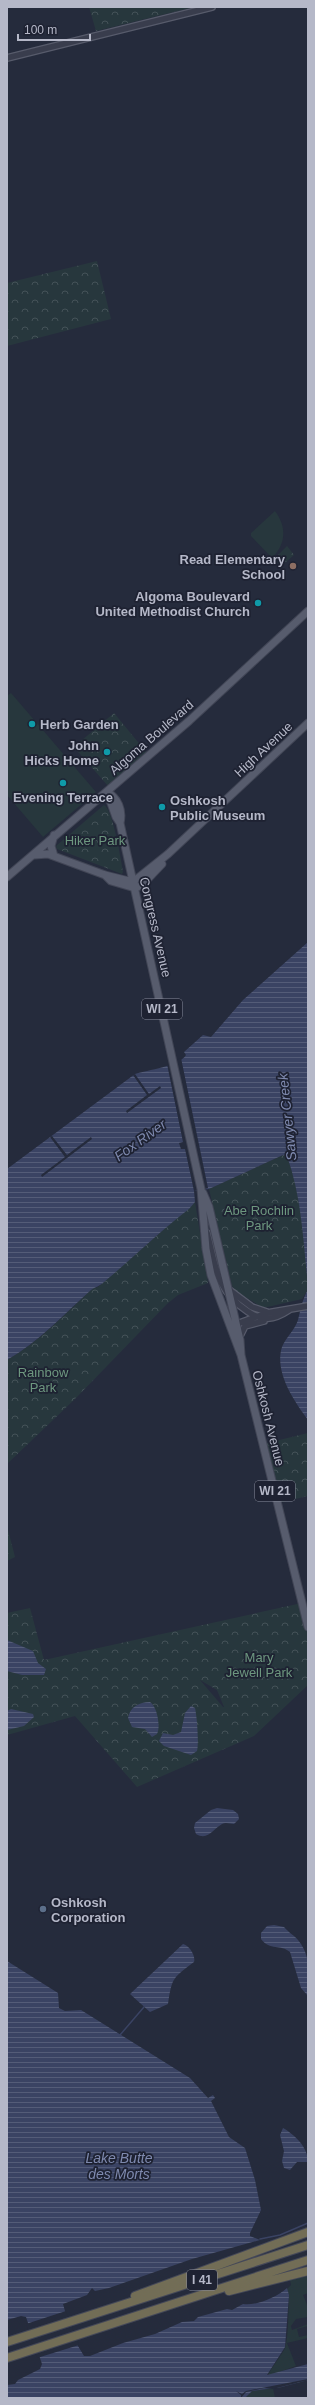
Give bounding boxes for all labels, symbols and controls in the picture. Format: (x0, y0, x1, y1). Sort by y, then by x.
scale bar (18, 16, 90, 42)
text: 100 m (24, 23, 57, 37)
place label: Read Elementary School (180, 552, 286, 582)
marker: Read Elementary School (288, 561, 298, 571)
place label: Algoma Boulevard United Methodist Church (95, 589, 250, 619)
marker: Algoma Boulevard United Methodist Church (253, 598, 263, 608)
street label: Algoma Boulevard (106, 697, 196, 778)
place label: Herb Garden (40, 717, 119, 732)
marker: Herb Garden (27, 719, 37, 729)
street label: High Avenue (231, 719, 295, 780)
place label: John Hicks Home (25, 738, 99, 768)
marker: John Hicks Home (102, 747, 112, 757)
marker: Evening Terrace (58, 778, 68, 788)
place label: Evening Terrace (13, 790, 113, 805)
place label: Oshkosh Public Museum (170, 793, 265, 823)
marker: Oshkosh Public Museum (157, 802, 167, 812)
park label: Hiker Park (65, 833, 126, 848)
street label: Congress Avenue (137, 876, 174, 979)
road number: WI 21 (142, 999, 182, 1019)
water label: Sawyer Creek (274, 1071, 300, 1162)
water label: Fox River (111, 1115, 170, 1164)
park label: Abe Rochlin Park (224, 1203, 294, 1233)
park label: Rainbow Park (18, 1365, 69, 1395)
street label: Oshkosh Avenue (249, 1369, 288, 1468)
road number: WI 21 (255, 1481, 295, 1501)
park label: Mary Jewell Park (226, 1650, 293, 1680)
place label: Oshkosh Corporation (51, 1895, 125, 1925)
marker: Oshkosh Corporation (38, 1904, 48, 1914)
water label: Lake Butte des Morts (86, 2150, 153, 2182)
road number: I 41 (187, 2270, 217, 2290)

